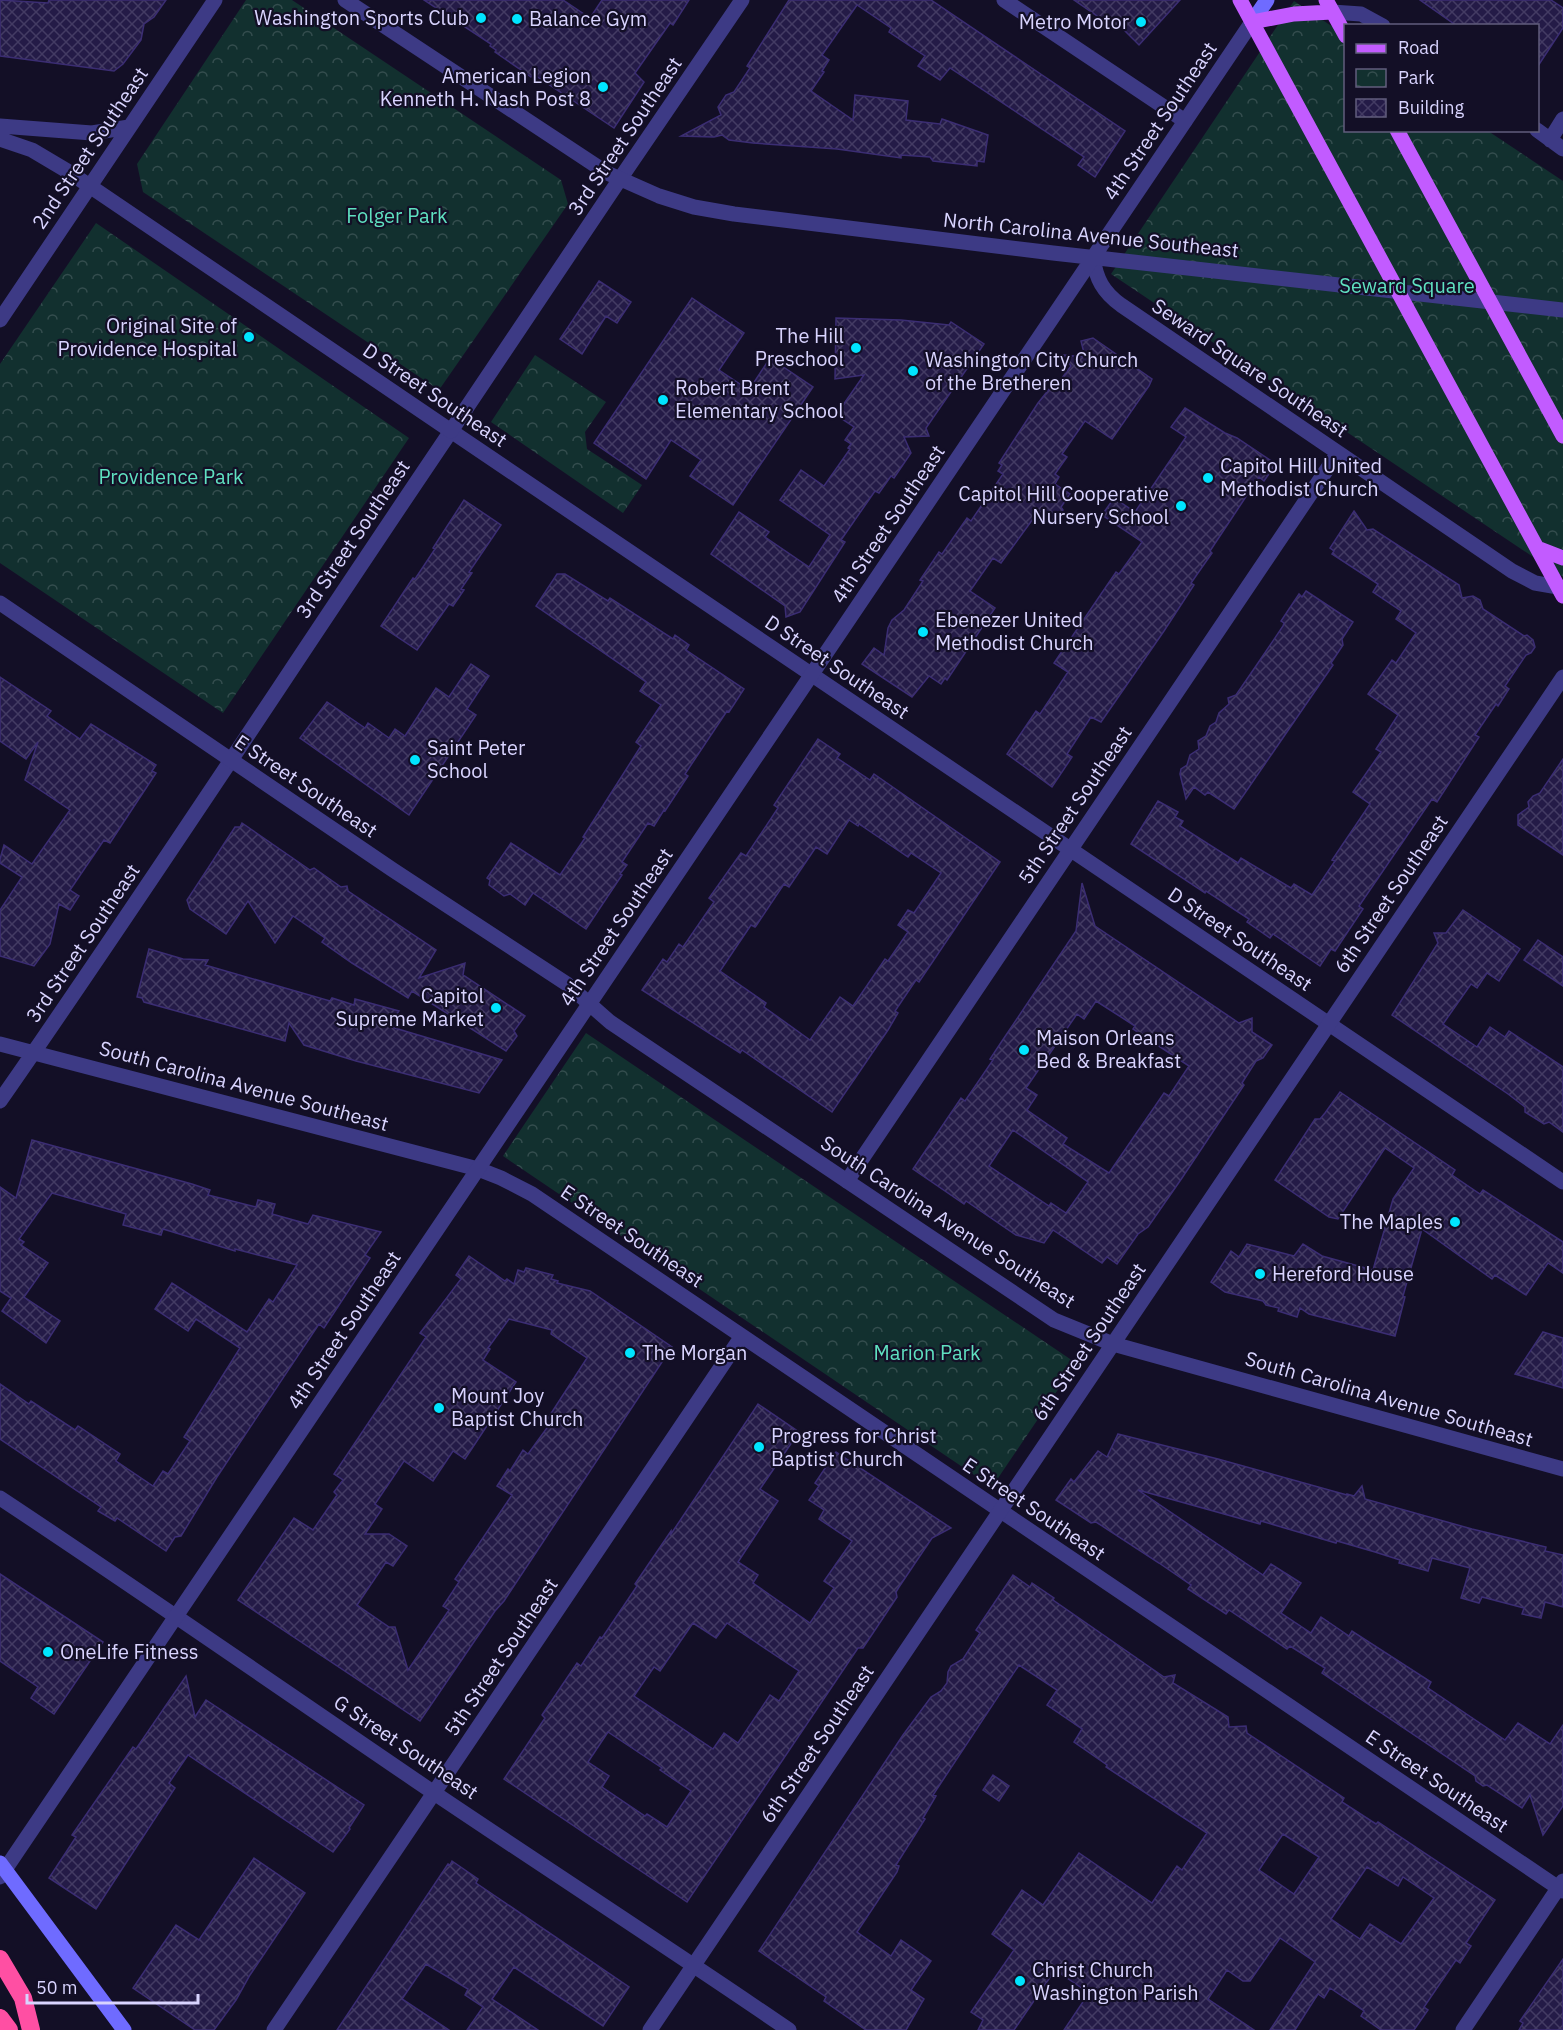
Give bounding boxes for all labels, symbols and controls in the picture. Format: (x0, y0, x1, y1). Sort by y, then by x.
place label: Washington Sports Club (254, 4, 469, 31)
place label: Balance Gym (529, 5, 647, 32)
place label: Metro Motor (1019, 8, 1129, 35)
marker: Washington Sports Club (474, 11, 488, 25)
marker: Balance Gym (510, 12, 524, 26)
marker: Metro Motor (1134, 15, 1148, 29)
legend (1344, 24, 1539, 132)
street label: 4th Street Southeast (1097, 36, 1223, 205)
text: Road (1398, 36, 1439, 59)
street label: 3rd Street Southeast (561, 51, 688, 220)
street label: 2nd Street Southeast (25, 61, 154, 234)
place label: American Legion Kenneth H. Nash Post 8 (380, 62, 591, 112)
text: Park (1398, 66, 1435, 89)
marker: American Legion Kenneth H. Nash Post 8 (596, 80, 610, 94)
text: Building (1398, 96, 1465, 119)
park label: Folger Park (346, 202, 448, 229)
street label: North Carolina Avenue Southeast (942, 206, 1240, 263)
park label: Seward Square (1339, 272, 1475, 299)
street label: Seward Square Southeast (1147, 292, 1354, 443)
place label: Original Site of Providence Hospital (58, 312, 238, 362)
place label: The Hill Preschool (755, 322, 844, 372)
marker: Original Site of Providence Hospital (242, 330, 256, 344)
street label: D Street Southeast (358, 336, 513, 453)
marker: The Hill Preschool (849, 341, 863, 355)
place label: Washington City Church of the Bretheren (925, 346, 1138, 396)
marker: Washington City Church of the Bretheren (906, 364, 920, 378)
place label: Robert Brent Elementary School (675, 374, 844, 424)
marker: Robert Brent Elementary School (656, 393, 670, 407)
street label: 4th Street Southeast (825, 439, 951, 608)
place label: Capitol Hill United Methodist Church (1220, 452, 1382, 502)
street label: 3rd Street Southeast (289, 454, 416, 623)
park label: Providence Park (98, 463, 244, 490)
marker: Capitol Hill United Methodist Church (1201, 471, 1215, 485)
place label: Capitol Hill Cooperative Nursery School (958, 480, 1169, 530)
marker: Capitol Hill Cooperative Nursery School (1174, 499, 1188, 513)
place label: Ebenezer United Methodist Church (935, 606, 1094, 656)
street label: D Street Southeast (760, 608, 915, 725)
marker: Ebenezer United Methodist Church (916, 625, 930, 639)
street label: 5th Street Southeast (1012, 720, 1138, 889)
street label: E Street Southeast (230, 728, 383, 843)
place label: Saint Peter School (427, 734, 525, 784)
marker: Saint Peter School (408, 753, 422, 767)
street label: 6th Street Southeast (1328, 809, 1454, 978)
street label: 4th Street Southeast (553, 842, 679, 1011)
street label: 3rd Street Southeast (19, 858, 146, 1027)
street label: D Street Southeast (1163, 880, 1318, 997)
place label: Capitol Supreme Market (336, 982, 484, 1032)
marker: Capitol Supreme Market (489, 1001, 503, 1015)
place label: Maison Orleans Bed & Breakfast (1036, 1024, 1181, 1074)
street label: South Carolina Avenue Southeast (97, 1034, 392, 1137)
marker: Maison Orleans Bed & Breakfast (1017, 1043, 1031, 1057)
street label: South Carolina Avenue Southeast (816, 1129, 1081, 1314)
street label: E Street Southeast (556, 1178, 709, 1293)
place label: The Maples (1340, 1208, 1443, 1235)
marker: The Maples (1448, 1215, 1462, 1229)
street label: 4th Street Southeast (281, 1245, 407, 1414)
street label: 6th Street Southeast (1026, 1257, 1152, 1426)
place label: Hereford House (1272, 1260, 1414, 1287)
marker: Hereford House (1253, 1267, 1267, 1281)
place label: The Morgan (642, 1339, 747, 1366)
park label: Marion Park (873, 1339, 981, 1366)
street label: South Carolina Avenue Southeast (1242, 1344, 1536, 1453)
marker: The Morgan (623, 1346, 637, 1360)
place label: Mount Joy Baptist Church (451, 1382, 583, 1432)
marker: Mount Joy Baptist Church (432, 1401, 446, 1415)
place label: Progress for Christ Baptist Church (771, 1422, 937, 1472)
marker: Progress for Christ Baptist Church (752, 1440, 766, 1454)
street label: E Street Southeast (958, 1451, 1111, 1566)
street label: 5th Street Southeast (438, 1572, 564, 1741)
place label: OneLife Fitness (60, 1638, 199, 1665)
marker: OneLife Fitness (41, 1645, 55, 1659)
street label: 6th Street Southeast (754, 1659, 880, 1828)
street label: G Street Southeast (329, 1688, 484, 1805)
street label: E Street Southeast (1361, 1723, 1514, 1838)
place label: Christ Church Washington Parish (1032, 1956, 1199, 2006)
scale bar (27, 1967, 198, 2005)
marker: Christ Church Washington Parish (1013, 1974, 1027, 1988)
text: 50 m (36, 1976, 78, 1999)

